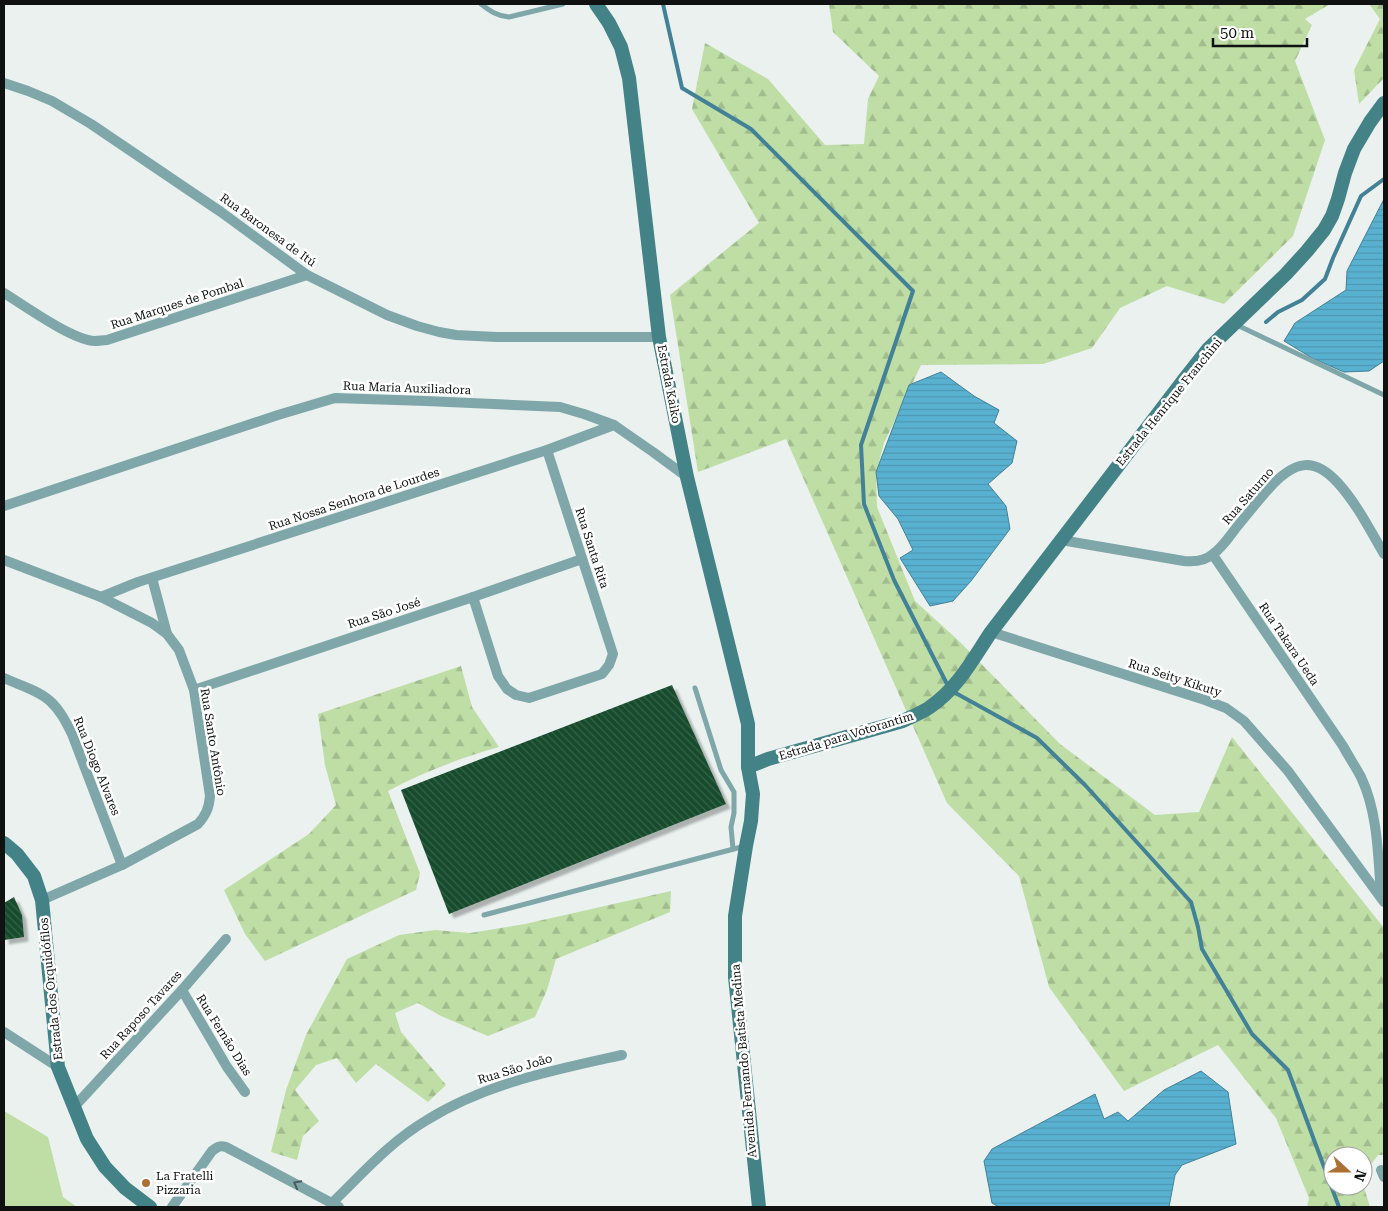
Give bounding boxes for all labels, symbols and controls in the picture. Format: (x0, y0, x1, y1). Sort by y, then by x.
scale bar (1213, 15, 1307, 47)
text: 50 m (1220, 24, 1255, 42)
street label: Rua Baronesa de Itú (217, 191, 319, 270)
street label: Rua Marques de Pombal (109, 276, 246, 332)
street label: Estrada Henrique Franchini (1113, 335, 1225, 469)
street label: Estrada Kaiko (655, 343, 683, 425)
street label: Rua Maria Auxiliadora (343, 379, 472, 397)
street label: Rua Nossa Senhora de Lourdes (267, 465, 441, 533)
street label: Rua Saturno (1219, 465, 1277, 527)
street label: Rua Santa Rita (572, 506, 612, 591)
street label: Rua São José (346, 595, 423, 631)
street label: Rua Takara Ueda (1256, 600, 1322, 689)
street label: Rua Seity Kikuty (1127, 656, 1224, 700)
street label: Rua Santo Antônio (198, 687, 228, 797)
street label: Estrada para Votorantim (777, 709, 915, 763)
street label: Rua Diogo Alvares (71, 715, 123, 818)
street label: Estrada dos Orquidófilos (37, 917, 65, 1061)
street label: Avenida Fernando Batista Medina (729, 963, 759, 1158)
street label: Rua Raposo Tavares (97, 967, 185, 1062)
street label: Rua Fernão Dias (193, 992, 255, 1078)
street label: Rua São João (476, 1051, 554, 1087)
north arrow (1323, 1146, 1373, 1196)
text: N (1351, 1168, 1370, 1184)
place label: La Fratelli Pizzaria (156, 1169, 214, 1197)
marker: La Fratelli Pizzaria (140, 1177, 152, 1189)
one-way arrow (293, 1180, 302, 1190)

